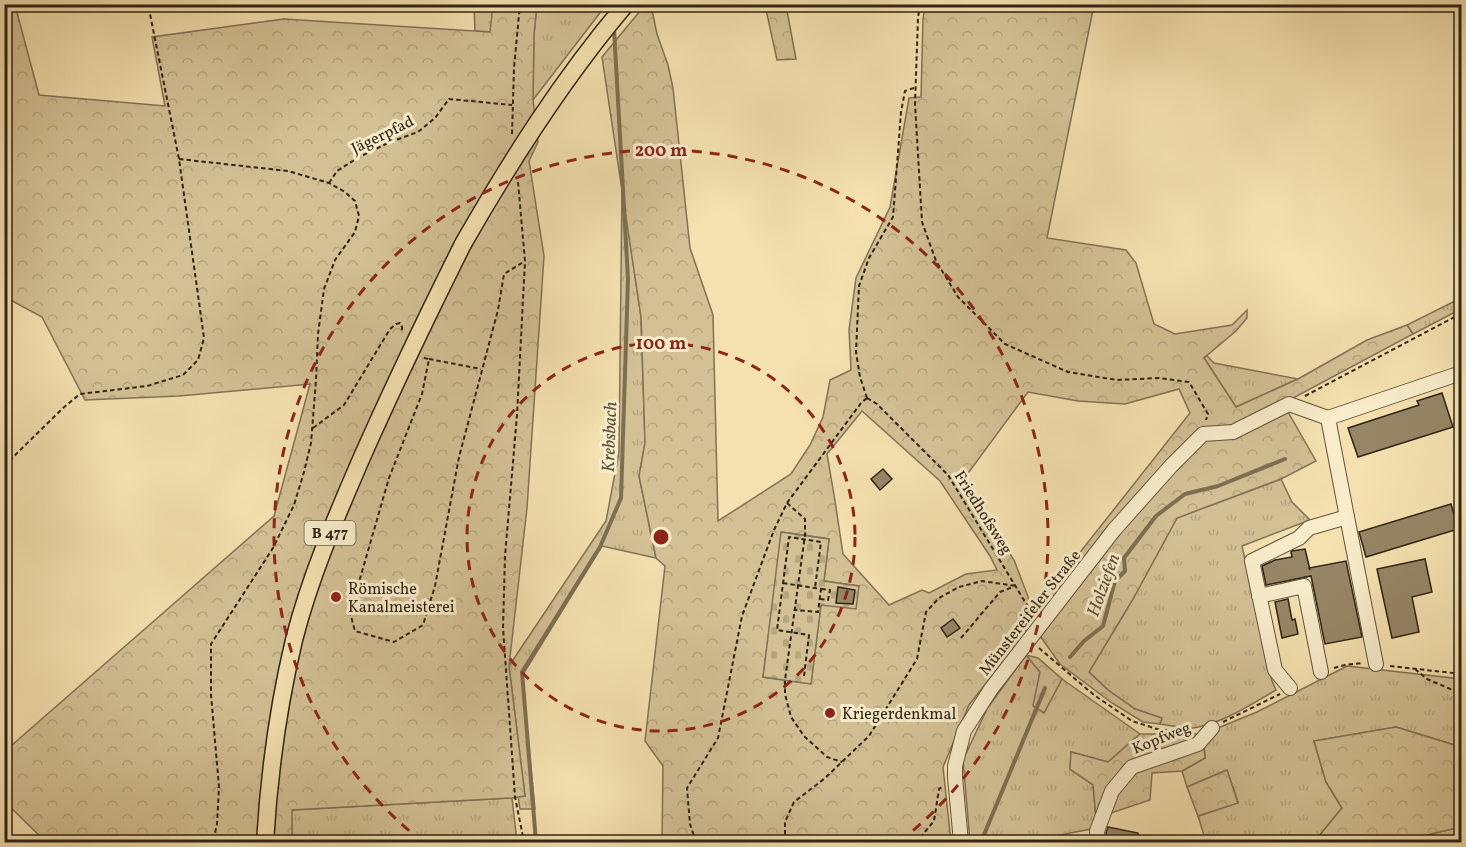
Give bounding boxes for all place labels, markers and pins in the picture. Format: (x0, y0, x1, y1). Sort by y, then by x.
centre of rings (651, 527, 671, 547)
place label: Römische Kanalmeisterei (348, 579, 455, 619)
marker: Römische Kanalmeisterei (329, 590, 343, 604)
place label: Kriegerdenkmal (842, 704, 956, 726)
marker: Kriegerdenkmal (823, 706, 837, 720)

